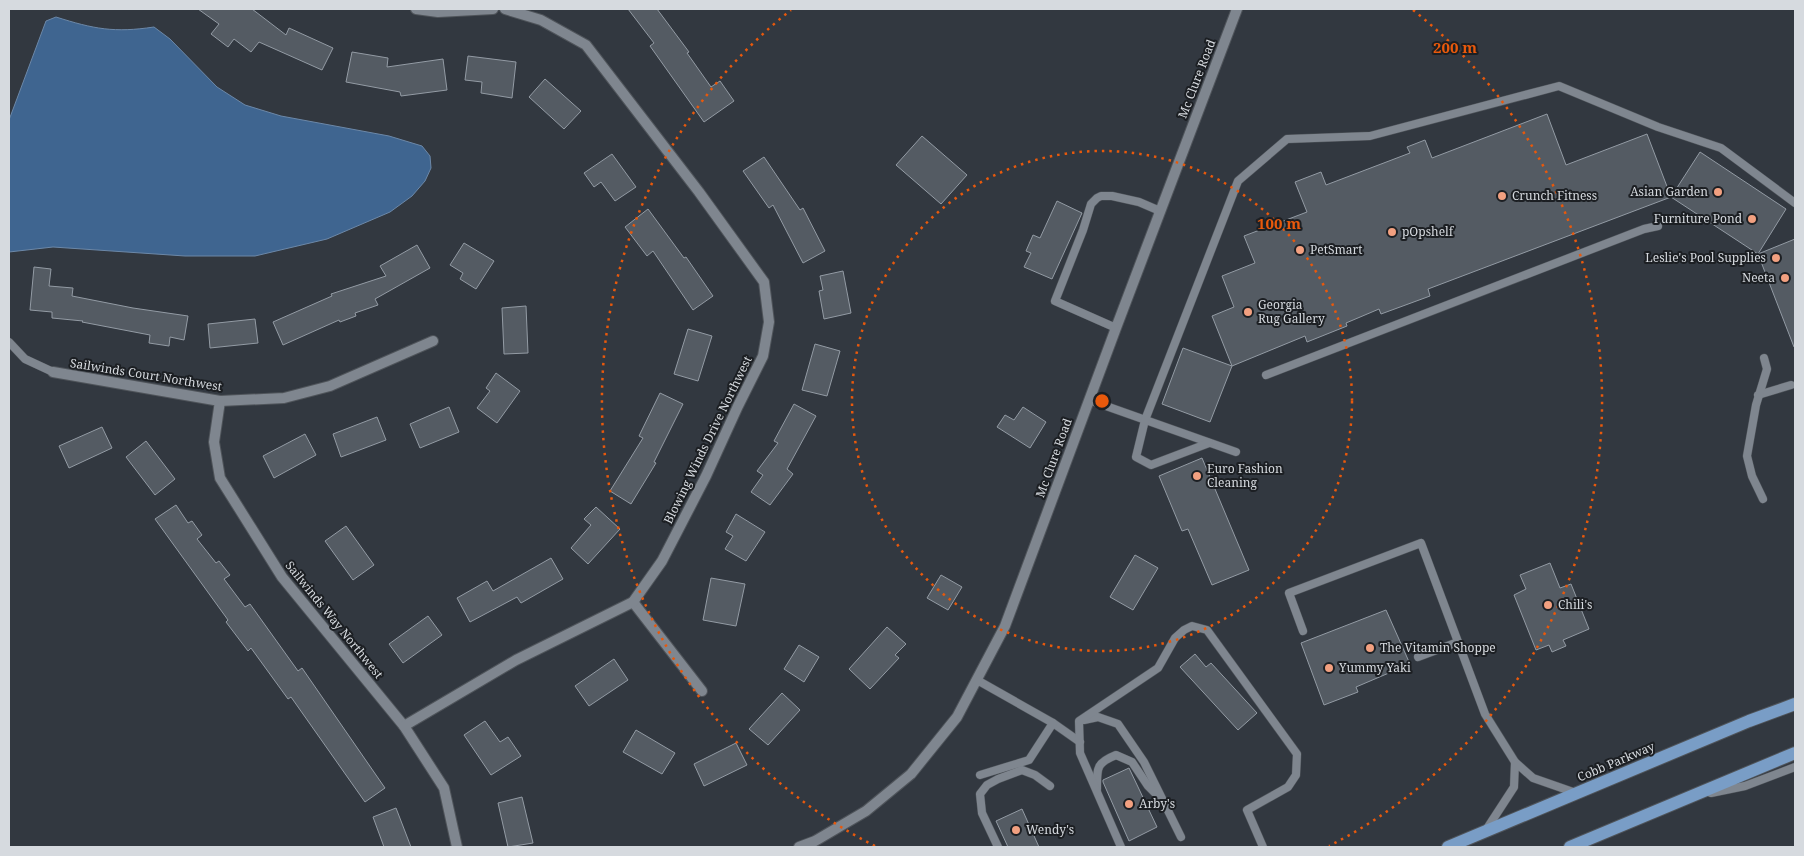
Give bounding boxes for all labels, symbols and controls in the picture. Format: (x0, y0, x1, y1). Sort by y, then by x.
street label: Mc Clure Road (1174, 36, 1220, 121)
text: 200 m (1433, 37, 1477, 57)
place label: Asian Garden (1630, 183, 1708, 200)
marker: Asian Garden (1712, 186, 1724, 198)
place label: Crunch Fitness (1512, 187, 1597, 204)
marker: Crunch Fitness (1496, 190, 1508, 202)
place label: Furniture Pond (1654, 210, 1743, 227)
text: 100 m (1257, 213, 1301, 233)
marker: Furniture Pond (1746, 213, 1758, 225)
place label: pOpshelf (1402, 223, 1455, 240)
marker: pOpshelf (1386, 226, 1398, 238)
place label: PetSmart (1310, 241, 1362, 258)
marker: PetSmart (1294, 244, 1306, 256)
place label: Leslie's Pool Supplies (1645, 249, 1766, 266)
marker: Leslie's Pool Supplies (1770, 252, 1782, 264)
place label: Neeta (1742, 269, 1775, 286)
marker: Neeta (1779, 272, 1791, 284)
place label: Georgia Rug Gallery (1258, 296, 1325, 327)
marker: Georgia Rug Gallery (1242, 306, 1254, 318)
street label: Blowing Winds Drive Northwest (659, 353, 756, 527)
street label: Sailwinds Court Northwest (69, 354, 223, 395)
centre of rings (1093, 392, 1111, 410)
street label: Mc Clure Road (1031, 415, 1076, 500)
place label: Euro Fashion Cleaning (1207, 460, 1283, 491)
marker: Euro Fashion Cleaning (1191, 470, 1203, 482)
street label: Sailwinds Way Northwest (282, 557, 387, 682)
place label: Chili's (1558, 596, 1592, 613)
marker: Chili's (1542, 599, 1554, 611)
place label: The Vitamin Shoppe (1380, 639, 1496, 656)
marker: The Vitamin Shoppe (1364, 642, 1376, 654)
place label: Yummy Yaki (1338, 659, 1411, 676)
marker: Yummy Yaki (1323, 662, 1335, 674)
street label: Cobb Parkway (1575, 738, 1657, 785)
place label: Arby's (1139, 795, 1175, 812)
marker: Arby's (1123, 798, 1135, 810)
place label: Wendy's (1026, 821, 1074, 838)
marker: Wendy's (1010, 824, 1022, 836)

